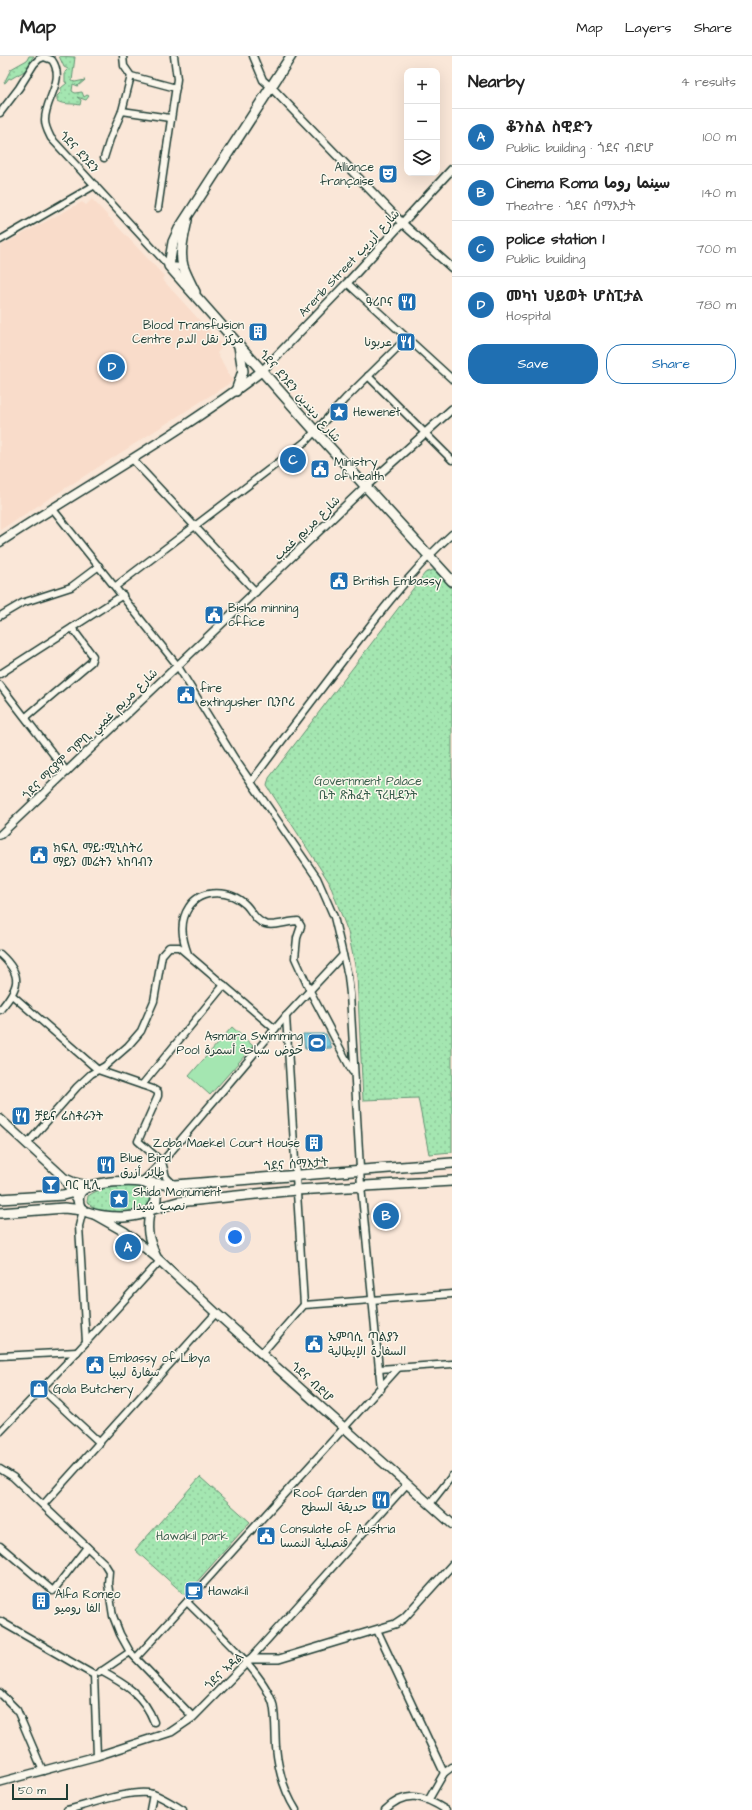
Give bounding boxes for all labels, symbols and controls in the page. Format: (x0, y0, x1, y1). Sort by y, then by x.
text: Map (20, 14, 56, 41)
text: Map (576, 18, 603, 38)
text: Layers (625, 18, 672, 38)
text: Share (694, 18, 732, 38)
map controls (404, 68, 440, 176)
button: + (404, 68, 440, 104)
text: Nearby (468, 70, 525, 94)
text: 4 results (681, 73, 736, 91)
button: − (404, 104, 440, 140)
text: ቆንስል ስዊድን (506, 117, 593, 138)
street label: ጎደና ደንደን (55, 128, 102, 177)
text: A (477, 128, 485, 146)
text: 100 m (703, 128, 736, 146)
text: Public building · ጎደና ብድሆ (506, 139, 654, 157)
button: layers (404, 140, 440, 176)
place label: Alliance française (320, 159, 375, 190)
theatre icon: Alliance française (377, 163, 399, 185)
text: Cinema Roma سينما روما (506, 173, 670, 194)
text: B (476, 184, 486, 202)
text: 140 m (702, 184, 736, 202)
text: Theatre · ጎደና ሰማእታት (506, 197, 636, 215)
street label: Arerib Street شارع أرريب (295, 206, 404, 321)
text: police station 1 (506, 229, 604, 250)
text: C (476, 240, 486, 258)
text: 700 m (696, 240, 736, 258)
text: Public building (506, 250, 585, 268)
text: መካነ ህይወት ሆስፒታል (506, 286, 643, 307)
restaurant icon: ዓሪቦና (396, 291, 418, 313)
place label: ዓሪቦና (366, 294, 393, 311)
text: D (477, 296, 485, 314)
text: 780 m (696, 296, 736, 314)
text: Hospital (506, 307, 551, 325)
place label: Blood Transfusion Centre مركز نقل الدم (132, 317, 244, 348)
building icon: Blood Transfusion Centre مركز نقل الدم (247, 321, 269, 343)
restaurant icon: عربونا (395, 331, 417, 353)
place label: عربونا (364, 334, 392, 351)
button: Save (468, 344, 598, 384)
button: Share (606, 344, 736, 384)
street label: ጎደና ደንደን شارع ديندين (255, 347, 344, 446)
pin: D (99, 352, 125, 382)
place icon: Hewenet (328, 401, 350, 423)
place label: Hewenet (353, 404, 400, 421)
pin: C (280, 445, 306, 475)
place label: Ministry of health (334, 454, 384, 485)
public building icon: Ministry of health (309, 458, 331, 480)
street label: شارع مريم غمب (270, 492, 344, 564)
public building icon: British Embassy (328, 570, 350, 592)
place label: British Embassy (353, 573, 442, 591)
place label: Bisha minning office (228, 600, 298, 631)
public building icon: Bisha minning office (203, 604, 225, 626)
street label: ጎደና ማርያም ግምቢ شارع مريم غمبي (19, 665, 163, 805)
place label: fire extingusher ቢንቦሪ (200, 680, 295, 712)
public building icon: fire extingusher ቢንቦሪ (175, 684, 197, 706)
park label: Government Palace ቤት ጽሕፈት ፕረዚደንት (314, 773, 422, 804)
place label: ክፍሊ ማይ፡ሚኒስትሪ ማይን መሬትን ኣከባብን (53, 840, 153, 871)
public building icon: ክፍሊ ማይ፡ሚኒስትሪ ማይን መሬትን ኣከባብን (28, 844, 50, 866)
place label: Asmara Swimming Pool حوض سباحة أسمرة (177, 1028, 303, 1059)
sports icon: Asmara Swimming Pool حوض سباحة أسمرة (306, 1032, 328, 1054)
restaurant icon: ቻይና ሬስቶራንት (10, 1105, 32, 1127)
place label: ቻይና ሬስቶራንት (35, 1108, 104, 1125)
building icon: Zoba Maekel Court House (303, 1132, 325, 1154)
place label: Zoba Maekel Court House (153, 1135, 300, 1152)
place label: Blue Bird طائر أزرق (120, 1150, 171, 1181)
restaurant icon: Blue Bird طائر أزرق (95, 1154, 117, 1176)
street label: ጎደና ሰማእታት (263, 1154, 329, 1175)
bar icon: ባር ዚሊ (40, 1174, 62, 1196)
place label: ባር ዚሊ (65, 1177, 101, 1194)
place label: Shida Monument نصب شيدا (133, 1184, 221, 1215)
place icon: Shida Monument نصب شيدا (108, 1188, 130, 1210)
pin: B (373, 1201, 399, 1231)
your location (225, 1227, 245, 1247)
pin: A (115, 1232, 141, 1262)
place label: ኤምባሲ ጣልያን السفارة الإيطالية (328, 1329, 406, 1360)
public building icon: ኤምባሲ ጣልያን السفارة الإيطالية (303, 1333, 325, 1355)
place label: Embassy of Libya سفارة ليبيا (109, 1350, 210, 1381)
public building icon: Embassy of Libya سفارة ليبيا (84, 1354, 106, 1376)
street label: ጎደና ብድሆ (287, 1359, 337, 1407)
shop icon: Gola Butchery (28, 1378, 50, 1400)
place label: Gola Butchery (53, 1381, 134, 1399)
place label: Roof Garden حديقة السطح (293, 1485, 367, 1516)
restaurant icon: Roof Garden حديقة السطح (370, 1489, 392, 1511)
place label: Consulate of Austria قنصلية النمسا (280, 1521, 395, 1552)
public building icon: Consulate of Austria قنصلية النمسا (255, 1525, 277, 1547)
park label: Hawakil park (156, 1528, 229, 1545)
cafe icon: Hawakil (183, 1580, 205, 1602)
place label: Hawakil (208, 1583, 248, 1600)
place label: Alfa Romeo الفا روميو (54, 1586, 121, 1617)
building icon: Alfa Romeo الفا روميو (30, 1590, 52, 1612)
street label: ጎደና ኣዳል (201, 1649, 248, 1694)
scale bar (12, 1782, 68, 1801)
text: 50 m (18, 1783, 46, 1798)

